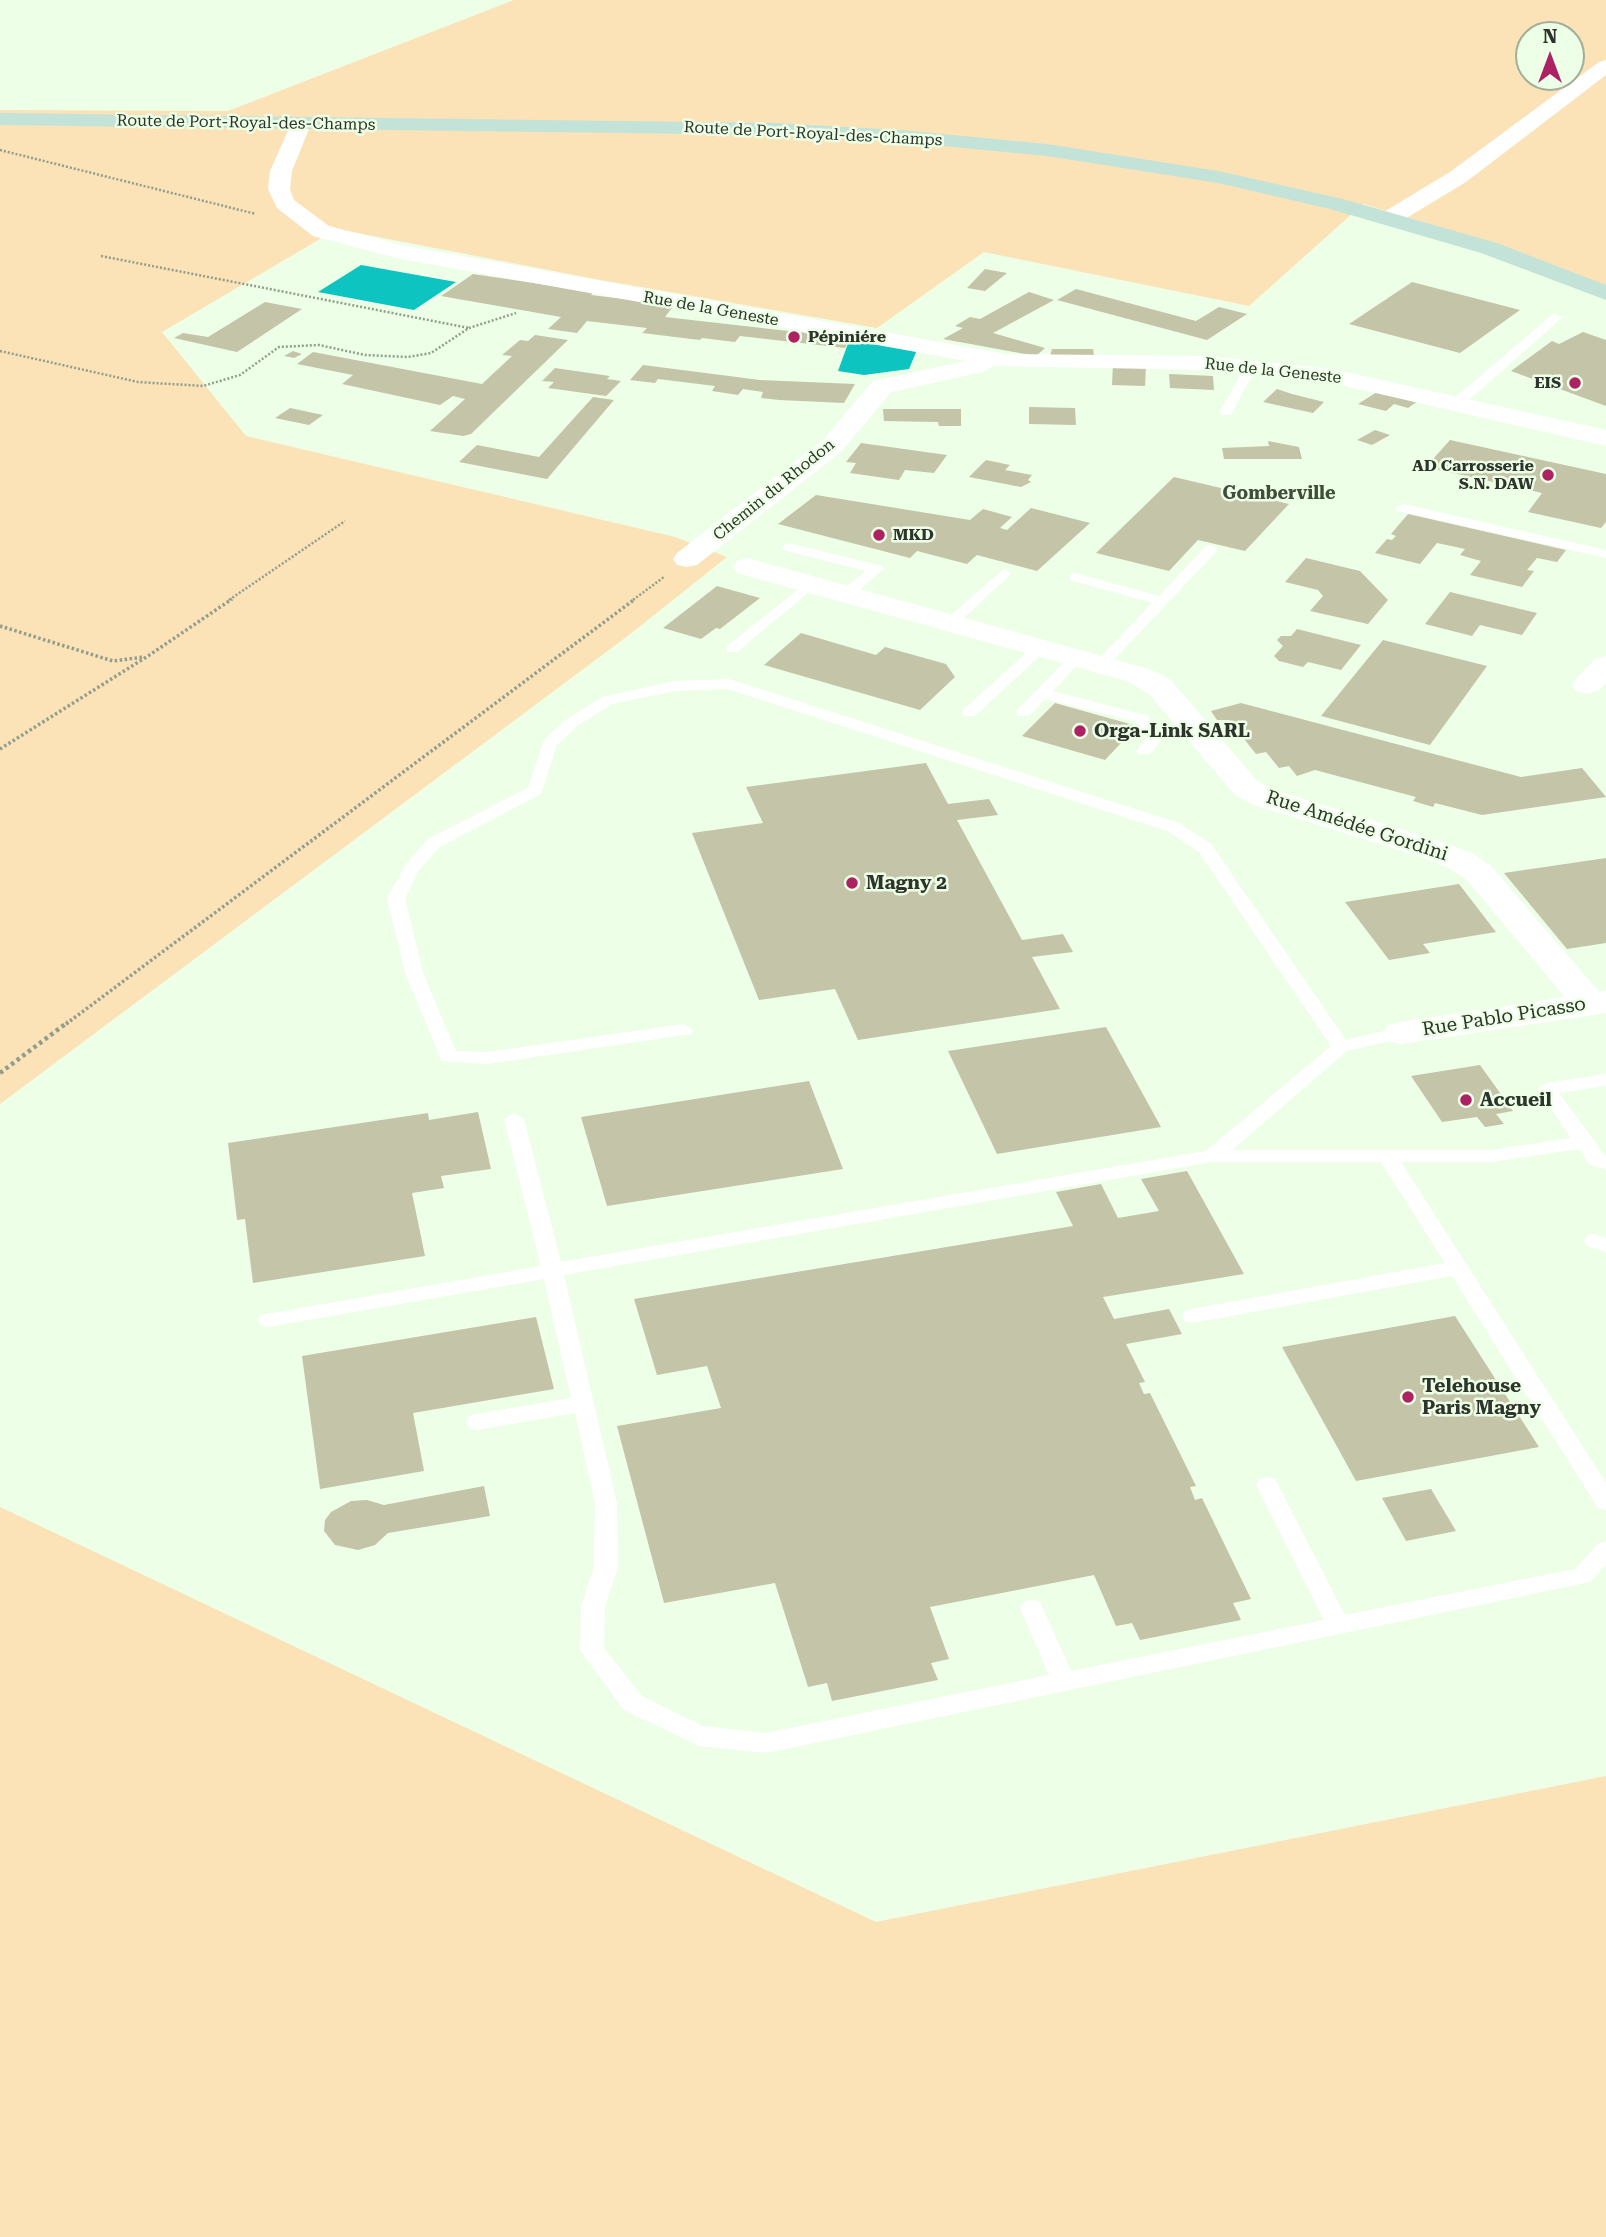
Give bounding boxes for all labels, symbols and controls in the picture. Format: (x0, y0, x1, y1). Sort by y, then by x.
north arrow (1515, 21, 1585, 91)
text: N (1543, 25, 1557, 48)
street label: Route de Port-Royal-des-Champs (116, 111, 376, 135)
street label: Route de Port-Royal-des-Champs (683, 118, 943, 150)
street label: Rue de la Geneste (642, 288, 780, 330)
place label: Pépiniére (808, 327, 886, 347)
marker: Pépiniére (786, 329, 802, 345)
street label: Rue de la Geneste (1204, 354, 1342, 388)
place label: EIS (1534, 373, 1561, 393)
marker: EIS (1567, 375, 1583, 391)
street label: Chemin du Rhodon (709, 435, 839, 545)
place label: AD Carrosserie S.N. DAW (1412, 456, 1534, 494)
marker: AD Carrosserie S.N. DAW (1540, 467, 1556, 483)
district label: Gomberville (1222, 483, 1336, 505)
place label: MKD (893, 525, 934, 545)
marker: MKD (871, 527, 887, 543)
place label: Orga-Link SARL (1094, 720, 1250, 742)
marker: Orga-Link SARL (1072, 723, 1088, 739)
street label: Rue Amédée Gordini (1263, 786, 1451, 866)
place label: Magny 2 (866, 872, 947, 894)
marker: Magny 2 (844, 875, 860, 891)
street label: Rue Pablo Picasso (1421, 993, 1587, 1041)
place label: Accueil (1480, 1089, 1552, 1111)
marker: Accueil (1458, 1092, 1474, 1108)
place label: Telehouse Paris Magny (1422, 1375, 1541, 1419)
marker: Telehouse Paris Magny (1400, 1389, 1416, 1405)

